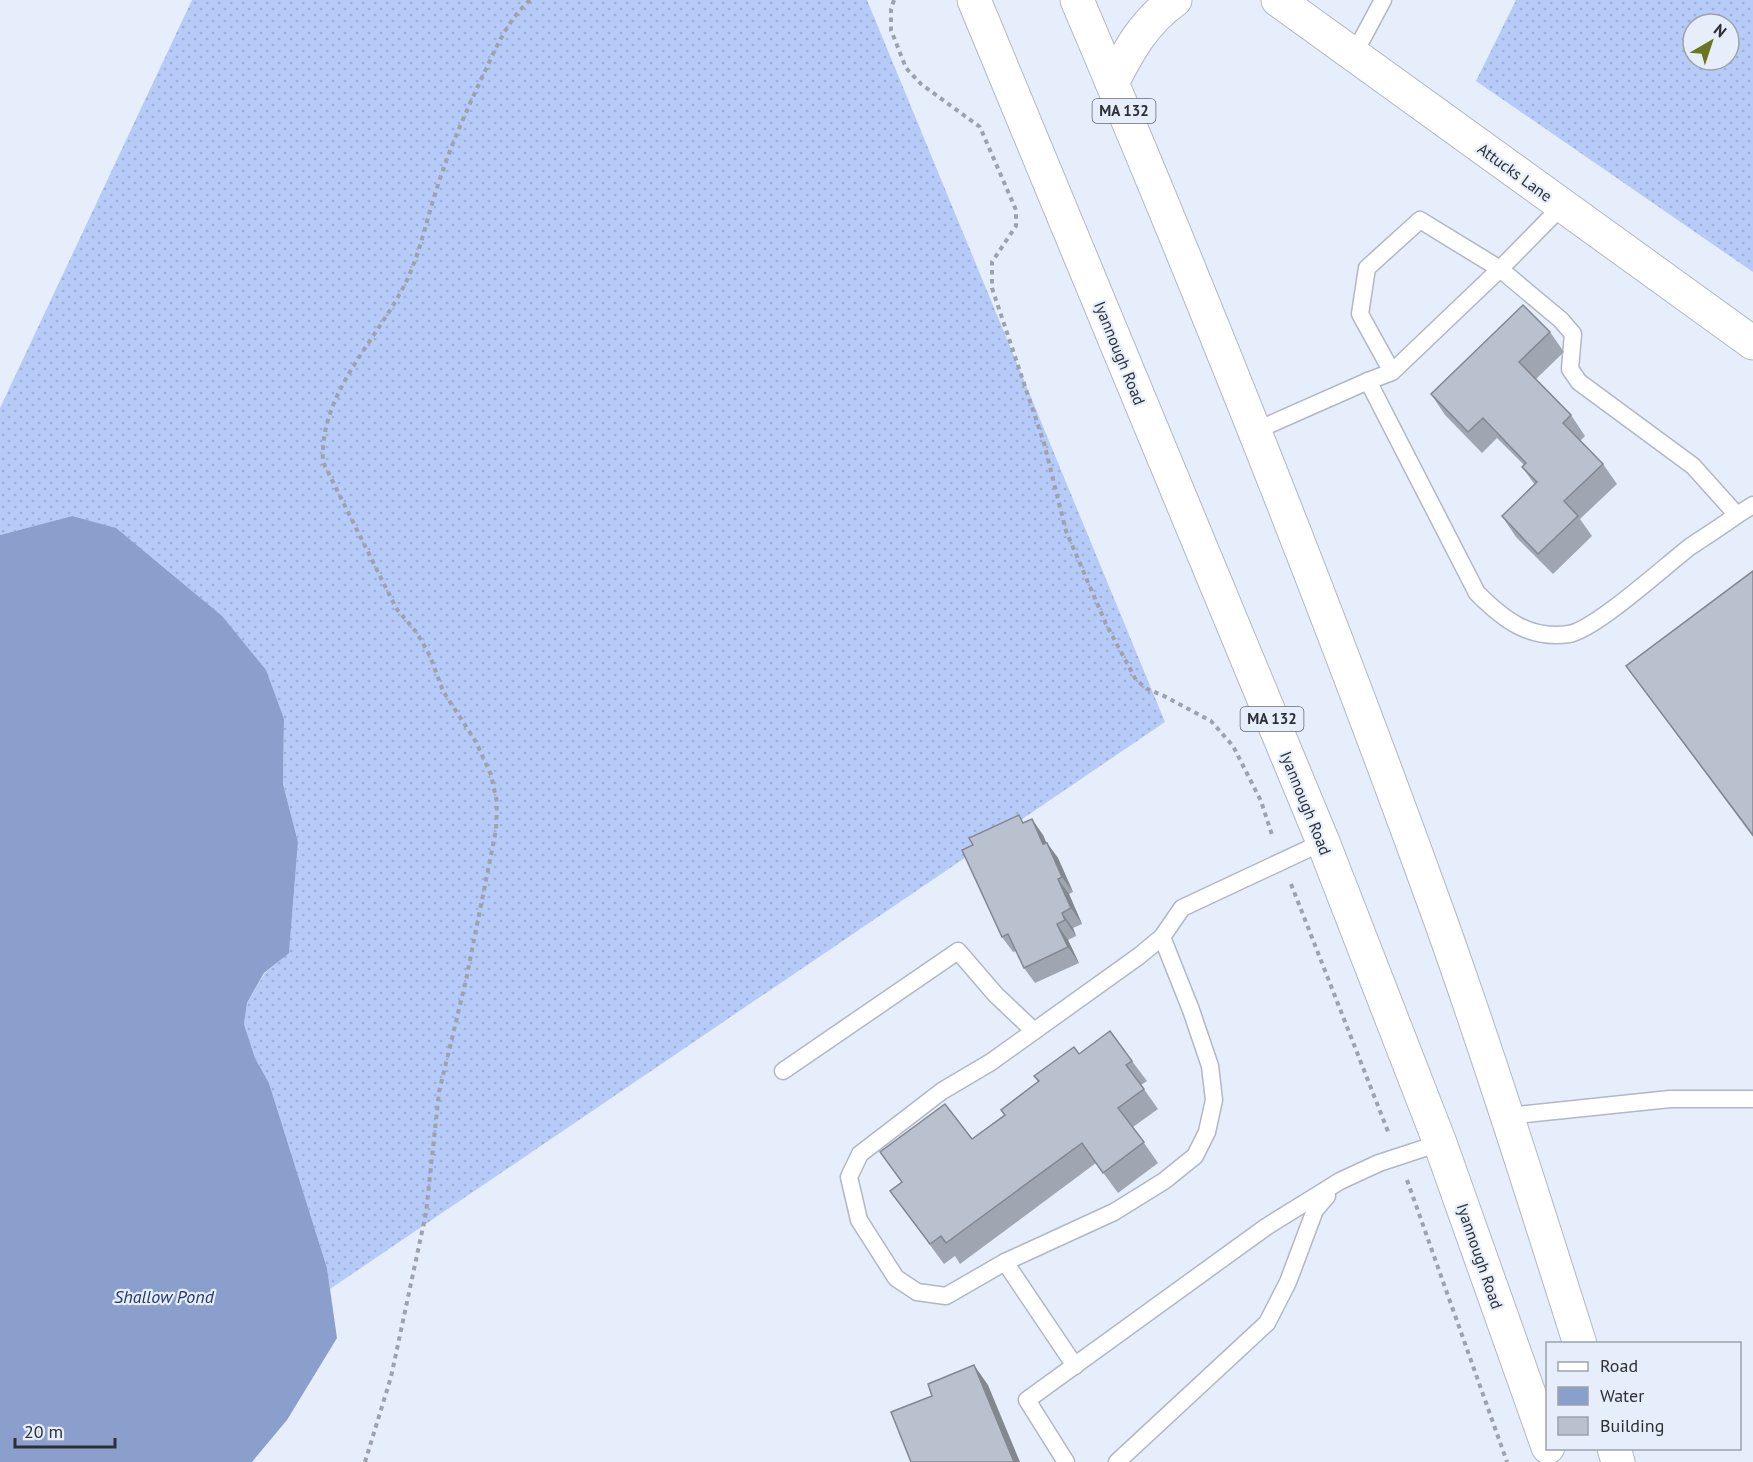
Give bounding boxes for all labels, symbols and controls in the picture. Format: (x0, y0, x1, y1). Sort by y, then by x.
north arrow (1681, 12, 1741, 72)
text: N (1710, 19, 1731, 41)
road number: MA 132 (1092, 99, 1156, 123)
street label: Attucks Lane (1474, 138, 1556, 206)
street label: Iyannough Road (1090, 298, 1150, 408)
road number: MA 132 (1240, 707, 1304, 731)
street label: Iyannough Road (1276, 748, 1336, 858)
street label: Iyannough Road (1453, 1201, 1507, 1311)
water label: Shallow Pond (114, 1285, 215, 1308)
legend (1546, 1342, 1741, 1450)
text: Road (1600, 1354, 1638, 1377)
text: Water (1600, 1384, 1644, 1407)
scale bar (15, 1411, 116, 1449)
text: Building (1600, 1414, 1664, 1437)
text: 20 m (24, 1420, 63, 1443)

